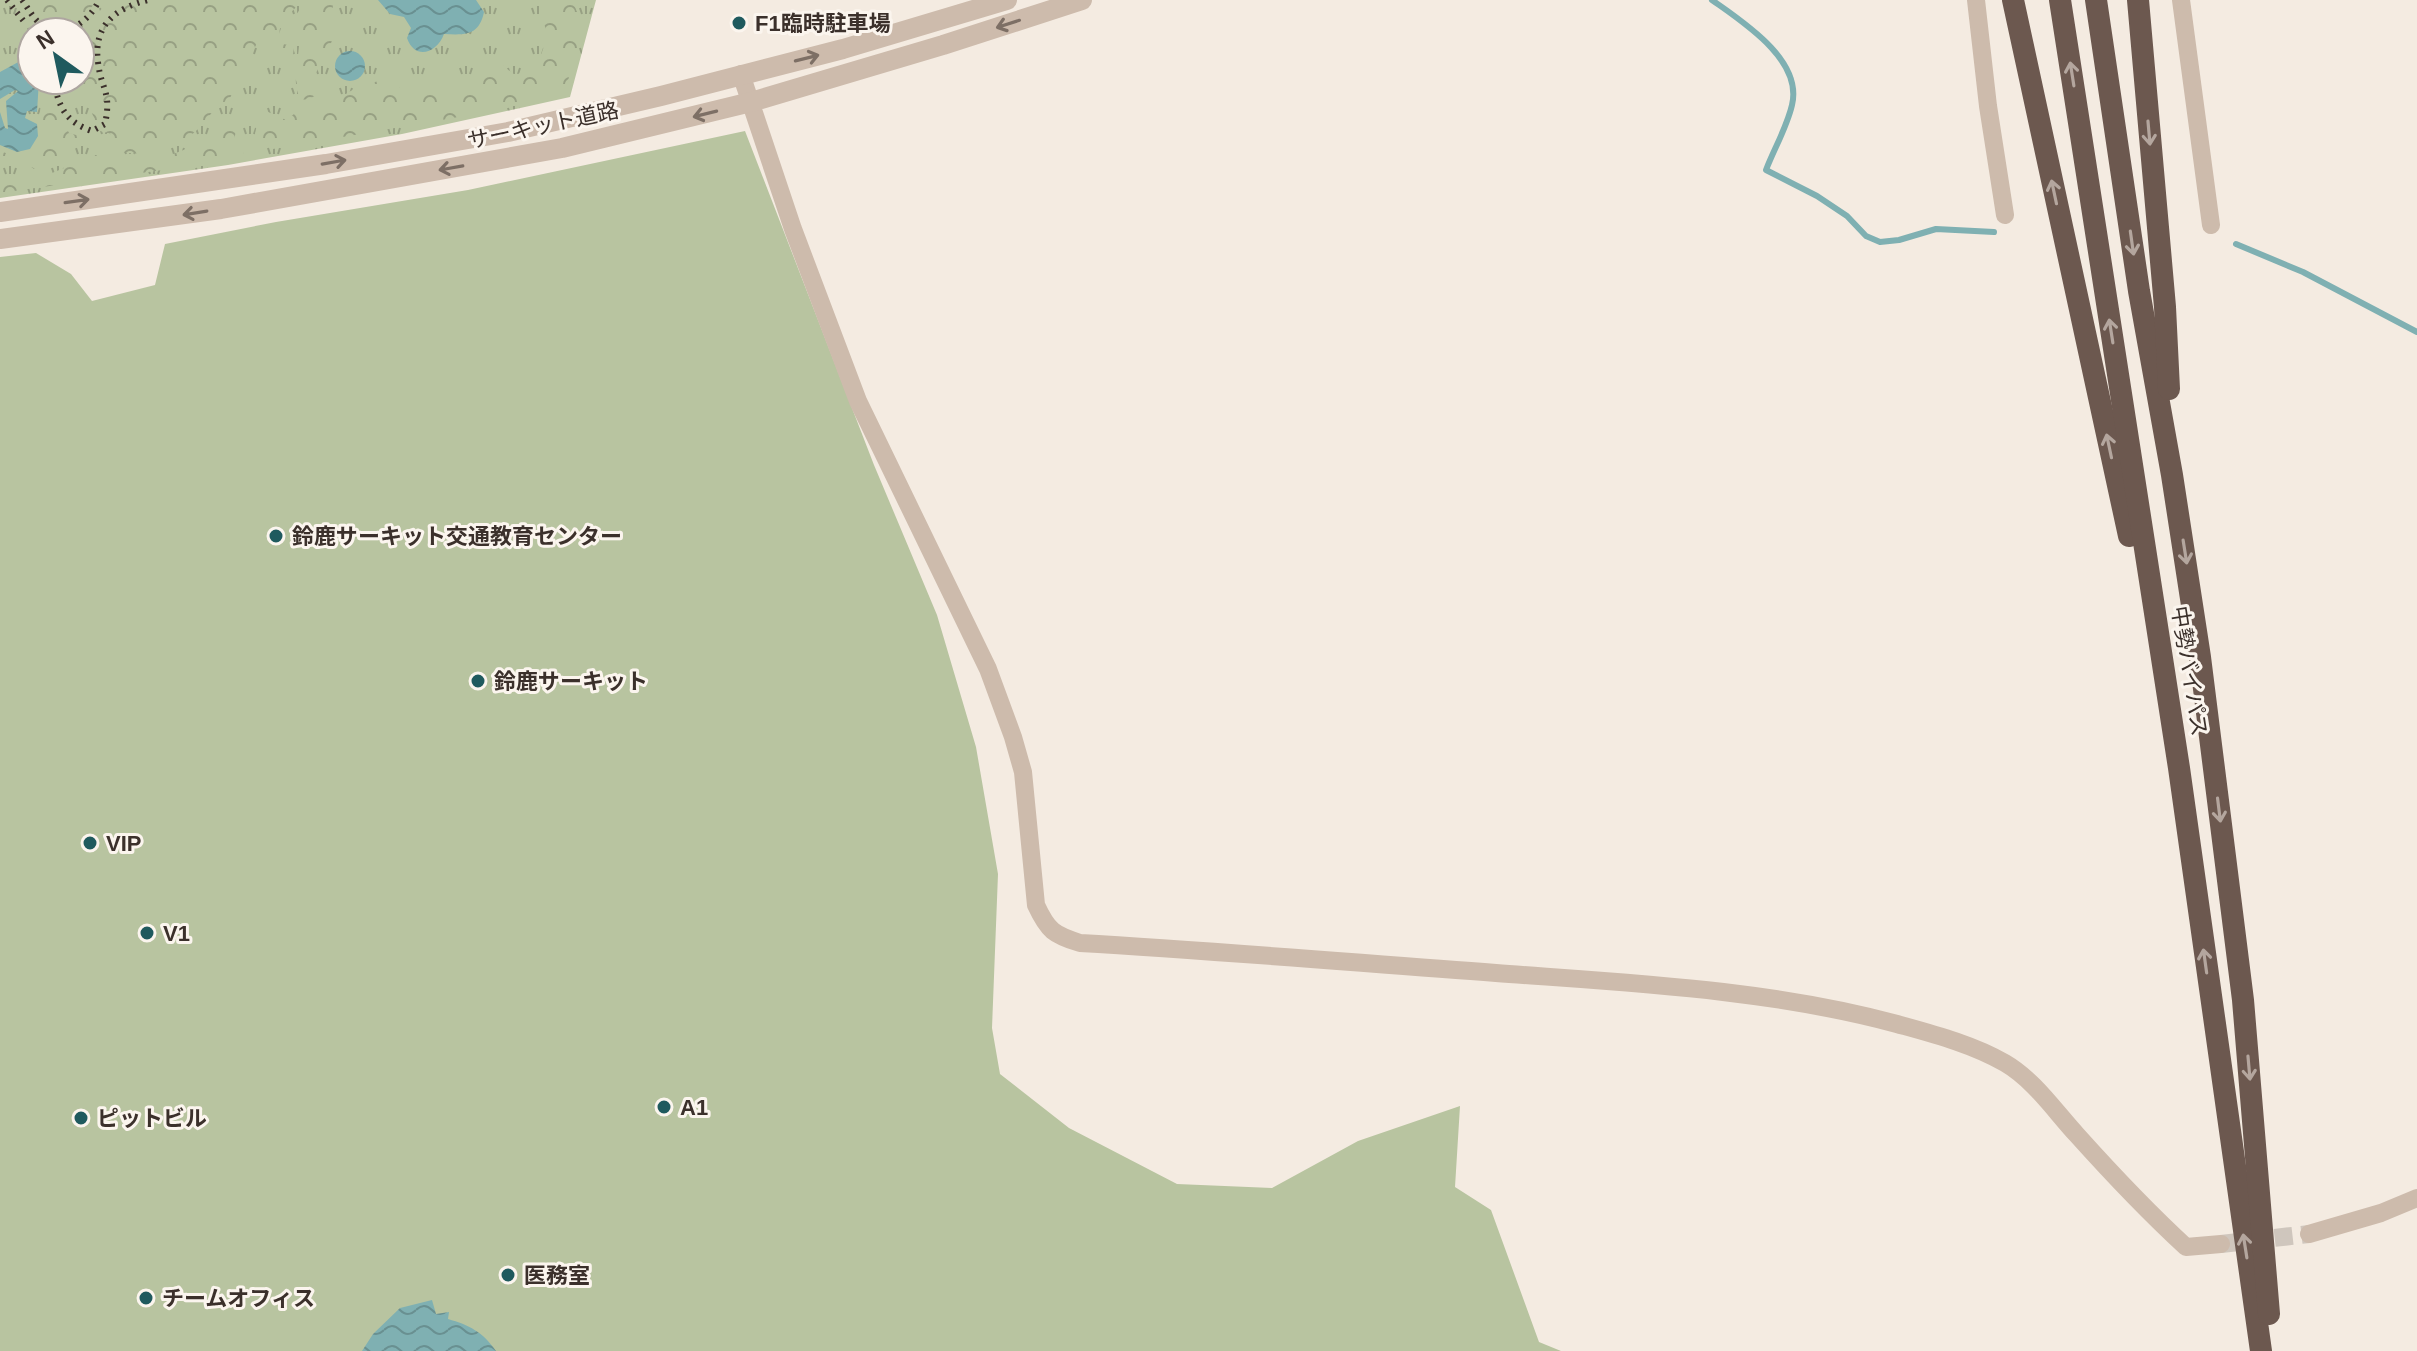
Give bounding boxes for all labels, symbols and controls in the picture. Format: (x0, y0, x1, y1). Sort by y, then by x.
place label: F1臨時駐車場 (755, 11, 891, 36)
marker: F1臨時駐車場 (730, 14, 748, 32)
north arrow (16, 16, 96, 96)
one-way arrow (996, 18, 1021, 33)
text: N (32, 25, 59, 54)
one-way arrow (793, 49, 819, 64)
one-way arrow (2064, 62, 2079, 88)
street label: サーキット道路 (465, 97, 621, 154)
one-way arrow (693, 107, 718, 122)
one-way arrow (2142, 120, 2157, 146)
one-way arrow (321, 154, 347, 169)
one-way arrow (439, 162, 464, 177)
one-way arrow (2046, 179, 2061, 205)
one-way arrow (64, 193, 89, 208)
one-way arrow (183, 206, 208, 221)
one-way arrow (2125, 230, 2140, 255)
one-way arrow (2103, 319, 2118, 345)
one-way arrow (2101, 433, 2116, 459)
place label: 鈴鹿サーキット交通教育センター (292, 524, 622, 549)
marker: 鈴鹿サーキット交通教育センター (267, 527, 285, 545)
one-way arrow (2178, 539, 2193, 565)
street label: 中勢バイパス (2167, 604, 2212, 738)
place label: 鈴鹿サーキット (494, 669, 648, 694)
marker: 鈴鹿サーキット (469, 672, 487, 690)
one-way arrow (2212, 797, 2227, 822)
place label: VIP (106, 831, 141, 856)
marker: VIP (81, 834, 99, 852)
place label: V1 (163, 921, 190, 946)
marker: V1 (138, 924, 156, 942)
one-way arrow (2198, 948, 2213, 975)
one-way arrow (2242, 1054, 2257, 1081)
place label: A1 (680, 1095, 708, 1120)
marker: A1 (655, 1098, 673, 1116)
place label: ピットビル (97, 1106, 207, 1131)
marker: ピットビル (72, 1109, 90, 1127)
one-way arrow (2237, 1234, 2252, 1259)
place label: 医務室 (524, 1263, 590, 1288)
marker: 医務室 (499, 1266, 517, 1284)
place label: チームオフィス (162, 1286, 315, 1311)
marker: チームオフィス (137, 1289, 155, 1307)

